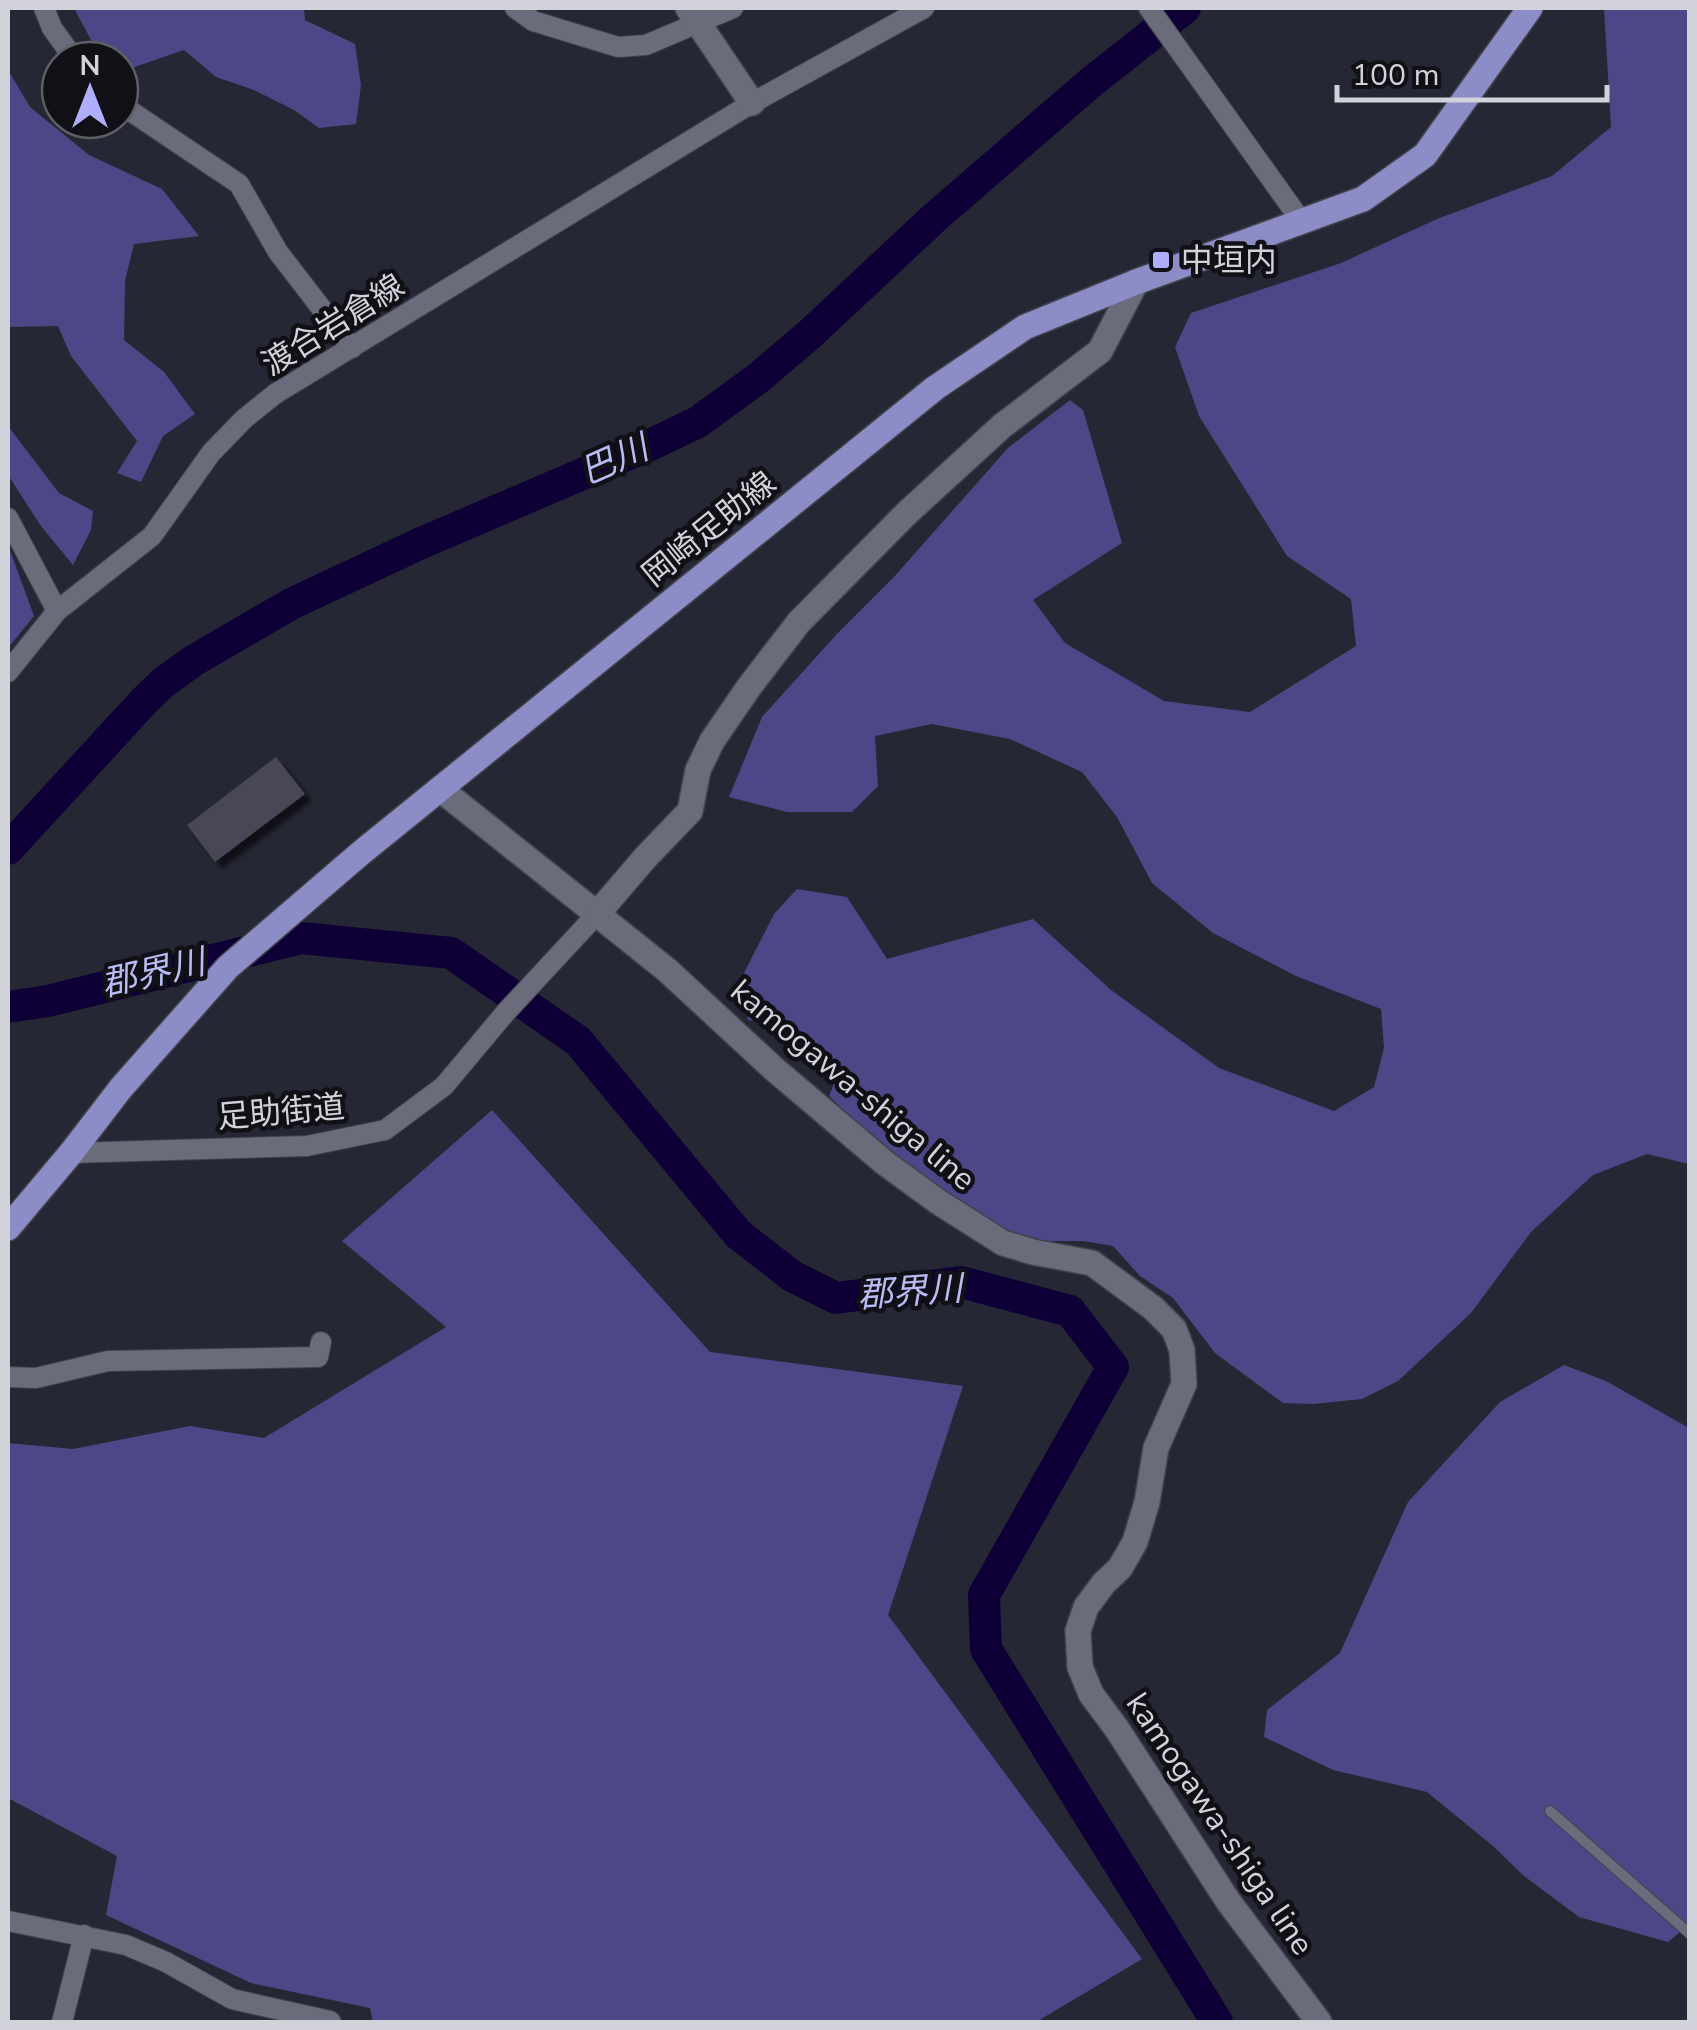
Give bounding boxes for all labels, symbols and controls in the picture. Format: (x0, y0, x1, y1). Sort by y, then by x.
north arrow (40, 40, 140, 140)
scale bar (1337, 40, 1607, 102)
text: N (80, 47, 100, 85)
text: 100 m (1352, 55, 1439, 96)
place label: 中垣内 (1181, 239, 1277, 282)
marker: 中垣内 (1150, 249, 1172, 271)
street label: 渡合岩倉線 (254, 264, 412, 386)
water label: 巴川 (572, 423, 659, 496)
street label: 岡崎足助線 (633, 462, 785, 596)
water label: 郡界川 (97, 937, 213, 1008)
street label: kamogawa-shiga line (721, 970, 985, 1200)
street label: 足助街道 (215, 1085, 347, 1139)
water label: 郡界川 (856, 1265, 968, 1319)
street label: kamogawa-shiga line (1116, 1684, 1324, 1964)

